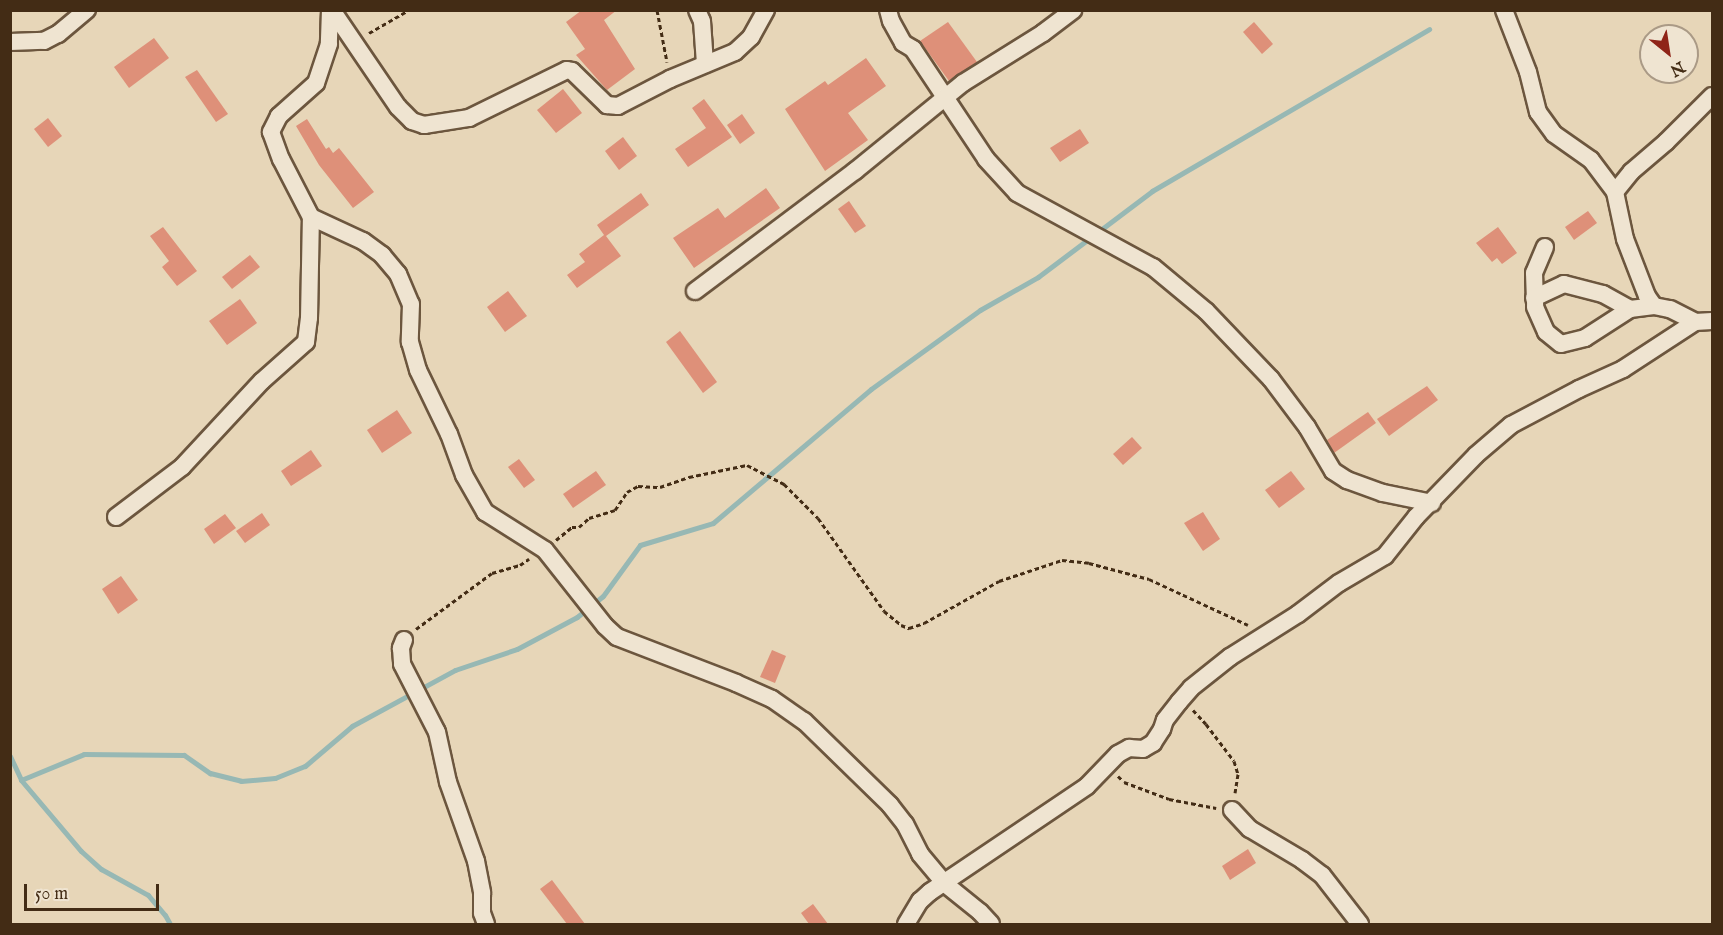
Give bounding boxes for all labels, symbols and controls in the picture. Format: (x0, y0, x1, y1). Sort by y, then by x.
north arrow (1639, 24, 1699, 84)
text: N (1666, 56, 1688, 80)
scale bar (27, 872, 162, 910)
text: 50 m (35, 883, 68, 906)

